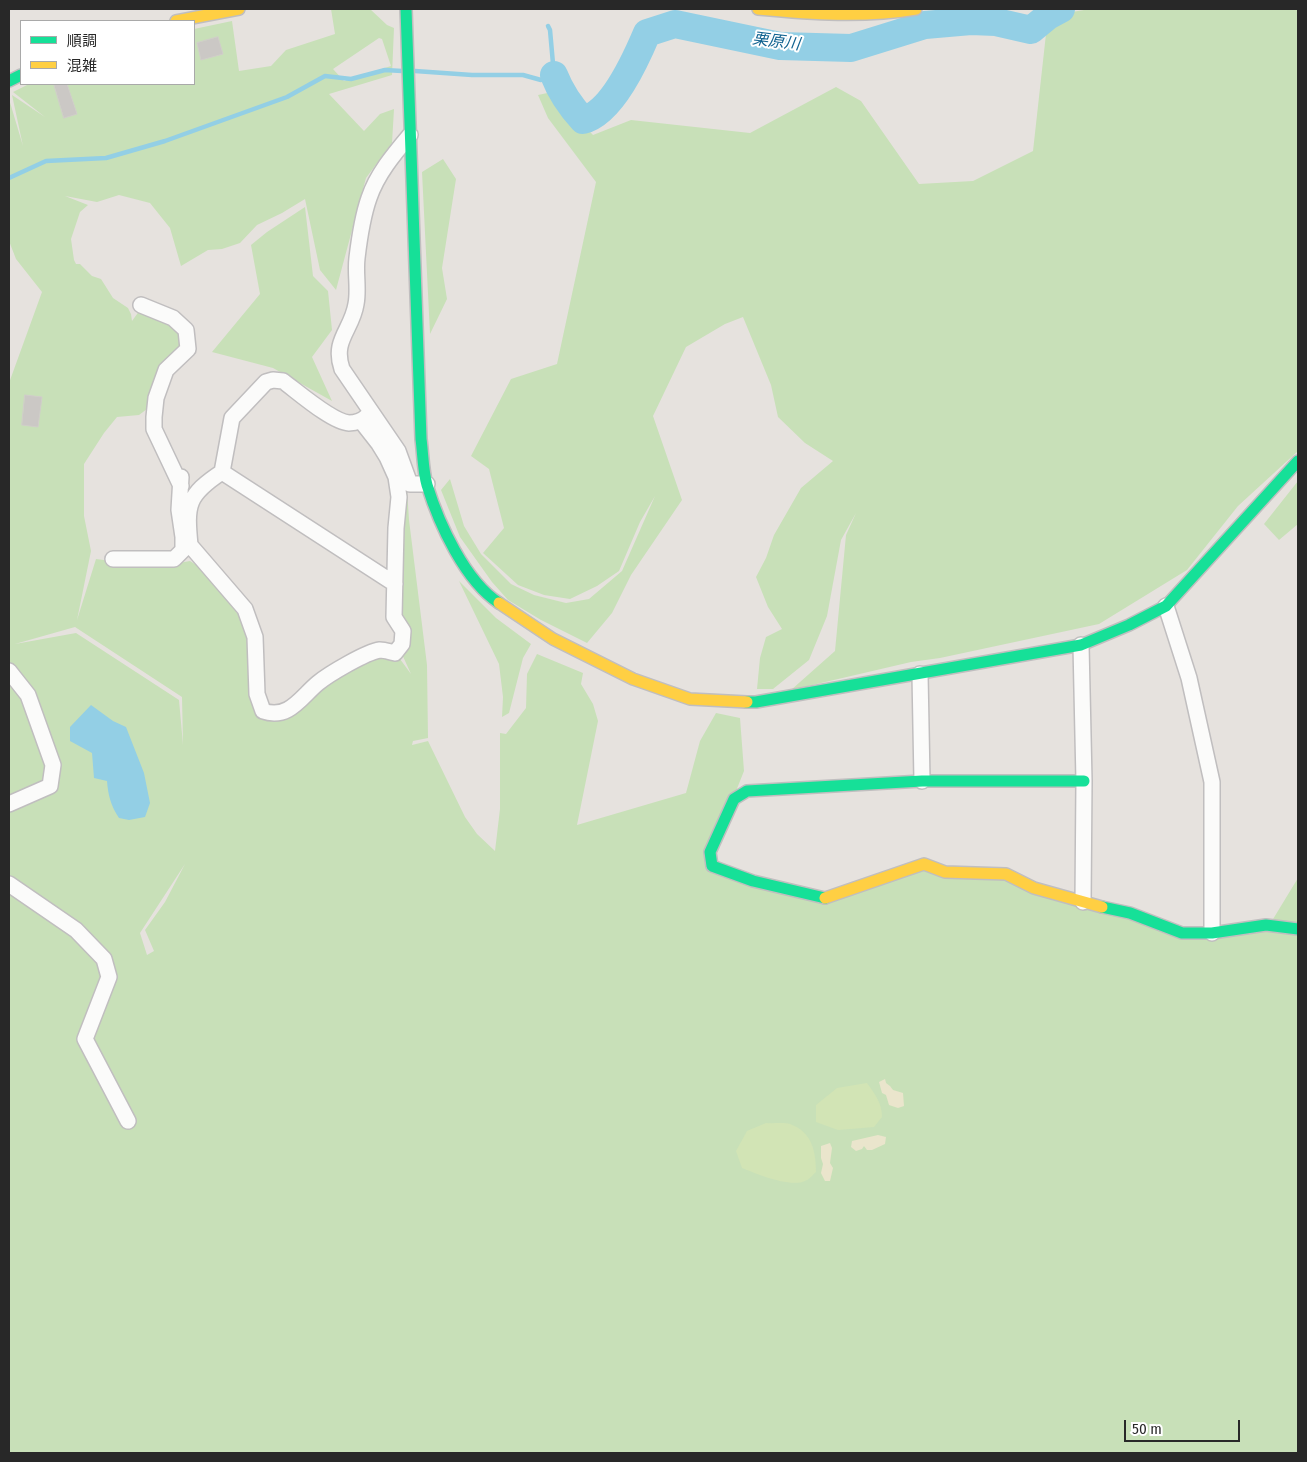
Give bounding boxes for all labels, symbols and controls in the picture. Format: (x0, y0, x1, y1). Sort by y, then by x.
legend (20, 20, 195, 85)
water label: 栗原川 (751, 30, 801, 54)
text: 順調 (67, 32, 97, 50)
text: 混雑 (67, 57, 97, 75)
scale bar (1127, 1410, 1243, 1442)
text: 50 m (1132, 1420, 1162, 1438)

